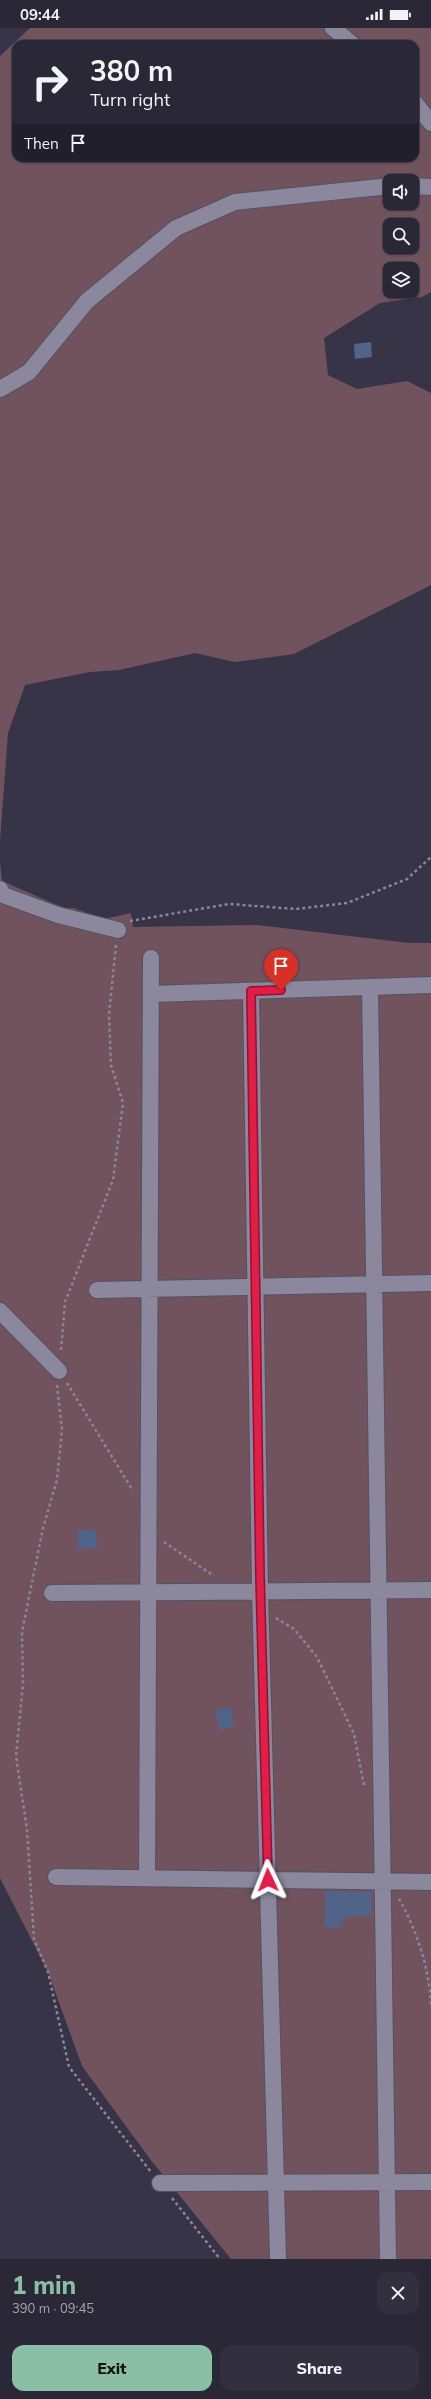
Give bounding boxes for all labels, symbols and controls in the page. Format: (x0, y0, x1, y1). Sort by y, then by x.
text: 09:44 (20, 5, 60, 24)
text: 380 m (90, 53, 173, 88)
icon: right (24, 56, 76, 108)
text: Turn right (90, 88, 170, 111)
icon: arrive (67, 132, 89, 154)
text: Then (24, 134, 59, 153)
map controls (383, 174, 419, 298)
button: sound (383, 174, 419, 210)
button: search (383, 218, 419, 254)
button: layers (383, 262, 419, 298)
pin (264, 949, 298, 990)
icon: arrive (270, 955, 292, 977)
position arrow (247, 1859, 289, 1901)
text: 1 min (12, 2270, 76, 2300)
button: close (377, 2272, 419, 2314)
text: 390 m · 09:45 (12, 2300, 94, 2316)
button: Exit (12, 2345, 212, 2391)
button: Share (220, 2345, 419, 2391)

